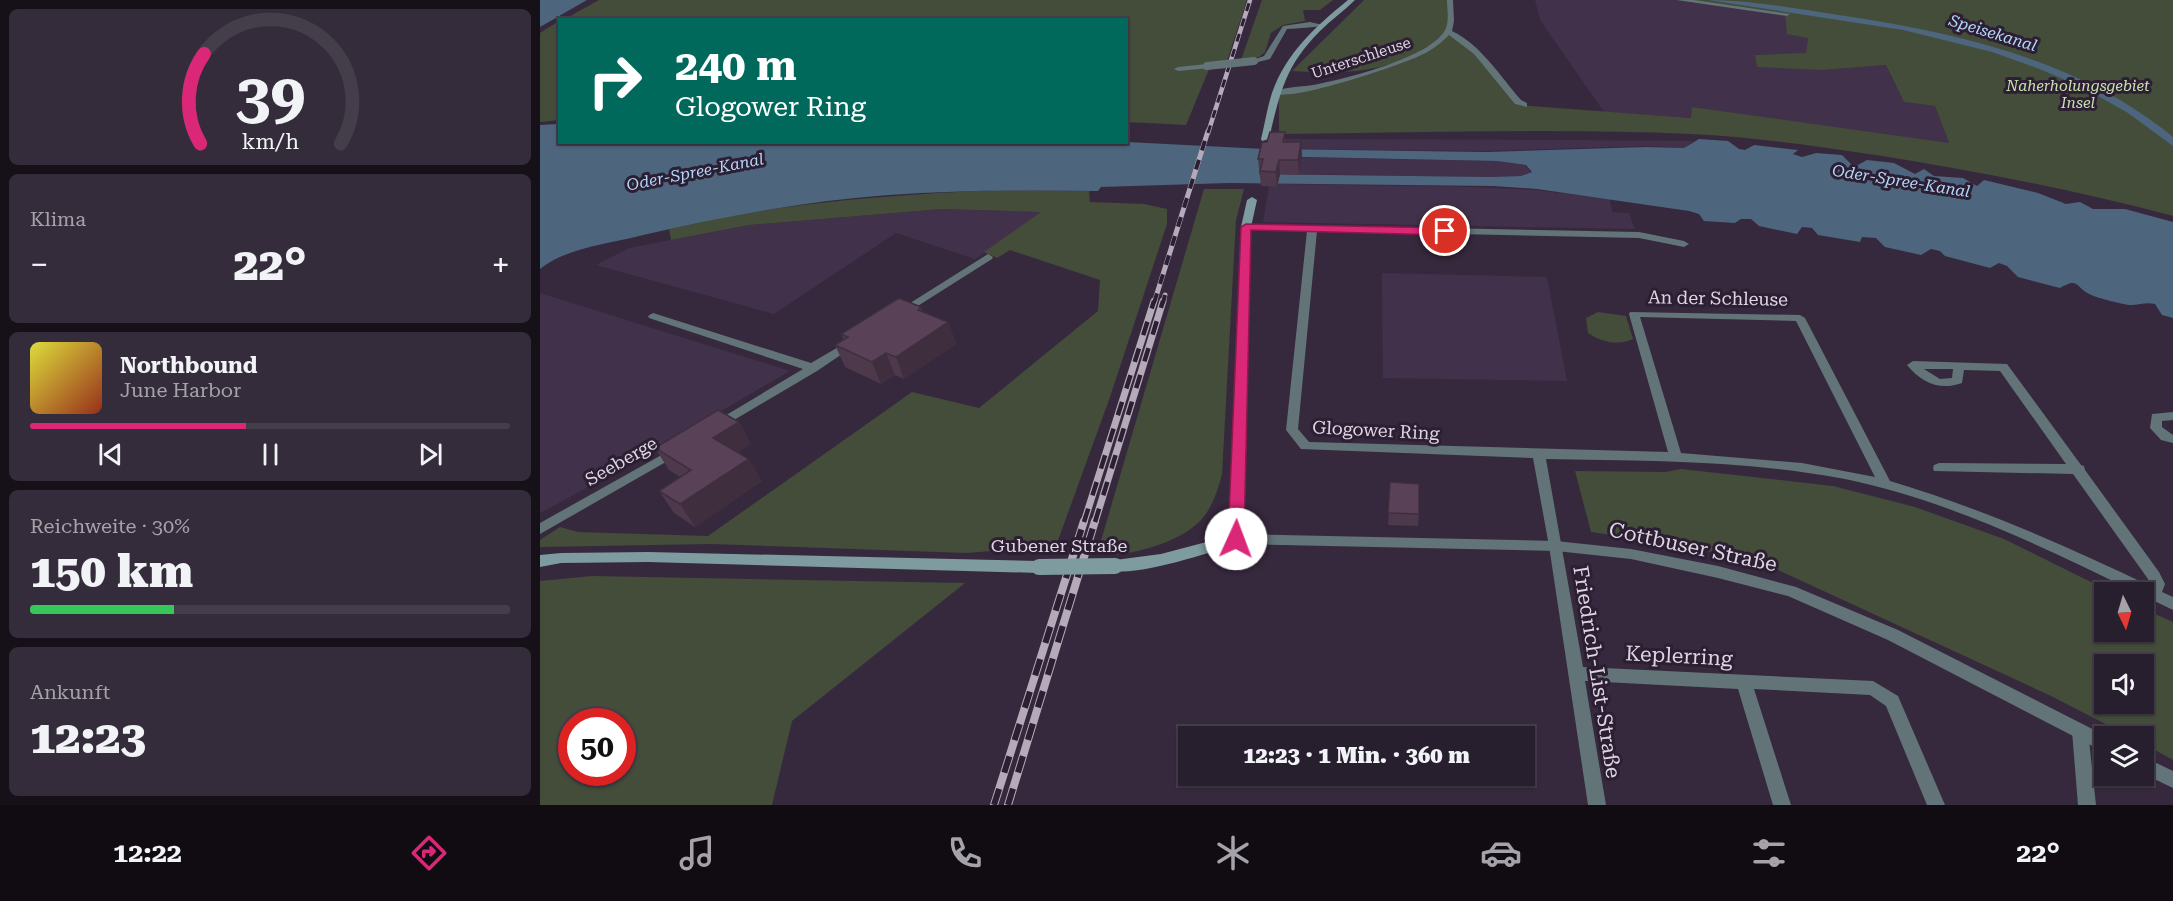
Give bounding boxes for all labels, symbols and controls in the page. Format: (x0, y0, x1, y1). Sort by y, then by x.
water label: Speisekanal (1946, 10, 2039, 55)
street label: Unterschleuse (1309, 33, 1413, 83)
text: 240 m (675, 41, 797, 90)
icon: right (576, 42, 654, 120)
text: 39 (235, 60, 305, 133)
park label: Naherholungsgebiet Insel (2005, 77, 2150, 112)
text: Glogower Ring (675, 91, 866, 123)
text: km/h (241, 129, 299, 154)
water label: Oder-Spree-Kanal (625, 149, 765, 195)
water label: Oder-Spree-Kanal (1831, 161, 1971, 201)
pin (1419, 205, 1470, 256)
text: Klima (30, 207, 86, 231)
icon: arrive (1428, 214, 1461, 247)
text: 22° (234, 238, 307, 291)
text: − (30, 245, 48, 284)
text: + (492, 245, 510, 284)
street label: An der Schleuse (1648, 286, 1788, 310)
text: Northbound (120, 353, 258, 378)
text: June Harbor (120, 378, 241, 402)
street label: Glogower Ring (1312, 416, 1441, 444)
street label: Seeberge (581, 432, 661, 490)
icon: previous (94, 438, 127, 471)
icon: pause (254, 438, 287, 471)
icon: next (414, 438, 447, 471)
position arrow (1204, 507, 1268, 571)
text: Reichweite · 30% (30, 514, 190, 538)
street label: Cottbuser Straße (1607, 517, 1779, 577)
street label: Gubener Straße (991, 535, 1127, 556)
text: 150 km (30, 545, 193, 598)
street label: Friedrich-List-Straße (1568, 564, 1626, 780)
north arrow (2094, 582, 2154, 642)
map controls (2094, 582, 2154, 786)
street label: Keplerring (1625, 641, 1733, 671)
button: sound (2094, 654, 2154, 714)
text: Ankunft (30, 680, 110, 704)
speed limit sign: 50 (558, 708, 636, 786)
text: 12:23 (30, 711, 146, 764)
button: layers (2094, 726, 2154, 786)
text: 12:23 · 1 Min. · 360 m (1243, 743, 1470, 768)
icon: directions (408, 832, 450, 874)
icon: music (676, 832, 718, 874)
icon: phone (944, 832, 986, 874)
icon: climate (1212, 832, 1254, 874)
icon: car (1480, 832, 1522, 874)
icon: filters (1748, 832, 1790, 874)
text: 12:22 (113, 837, 182, 869)
text: 22° (2016, 837, 2060, 869)

